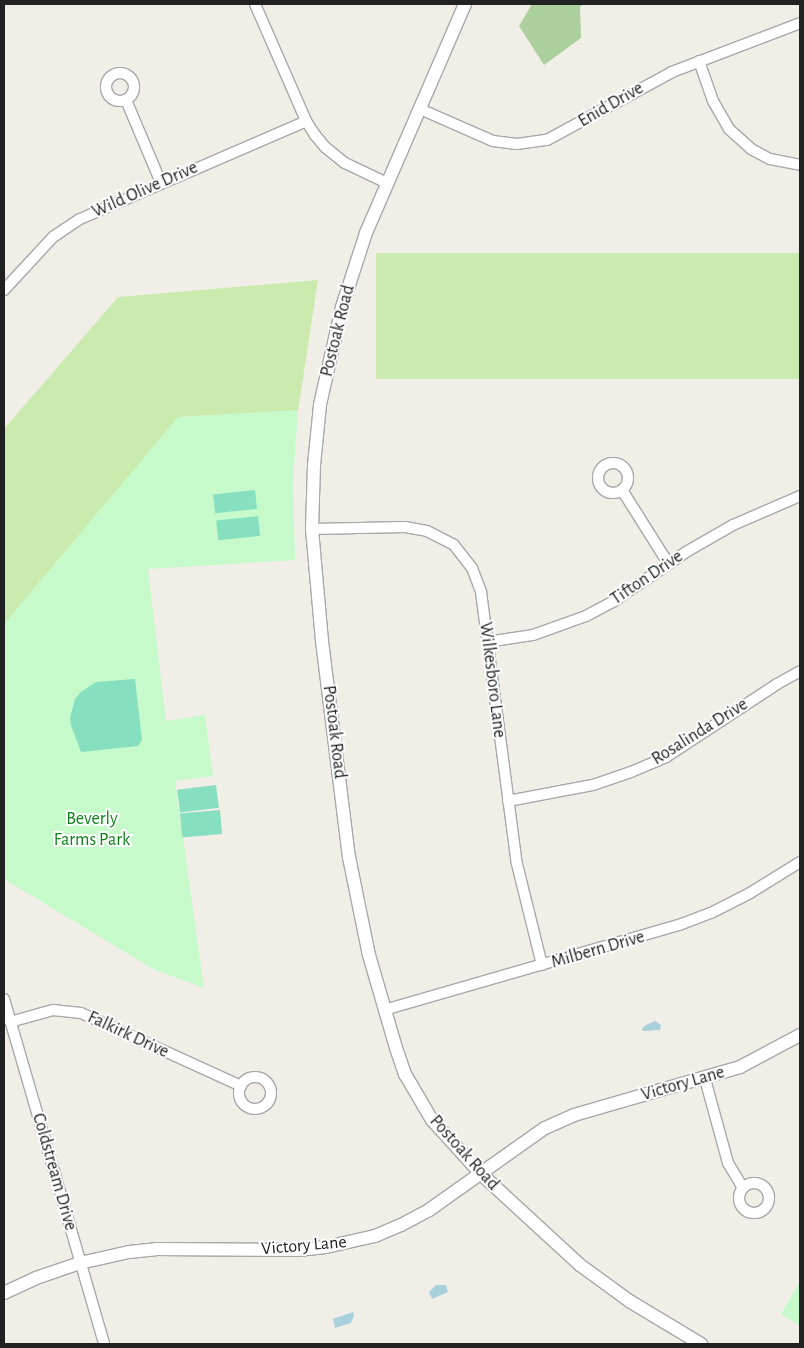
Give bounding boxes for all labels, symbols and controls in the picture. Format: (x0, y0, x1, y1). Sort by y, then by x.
street label: Enid Drive (574, 78, 648, 132)
street label: Wild Olive Drive (89, 157, 201, 223)
street label: Postoak Road (316, 283, 360, 379)
street label: Tifton Drive (607, 546, 687, 610)
street label: Wilkesboro Lane (474, 621, 510, 739)
street label: Postoak Road (318, 684, 350, 780)
street label: Rosalinda Drive (648, 694, 752, 770)
park label: Beverly Farms Park (54, 809, 130, 852)
street label: Milbern Drive (549, 926, 647, 974)
street label: Falkirk Drive (84, 1007, 172, 1063)
street label: Victory Lane (639, 1062, 727, 1106)
street label: Coldstream Drive (27, 1111, 81, 1233)
street label: Postoak Road (425, 1111, 503, 1195)
street label: Victory Lane (260, 1232, 348, 1260)

